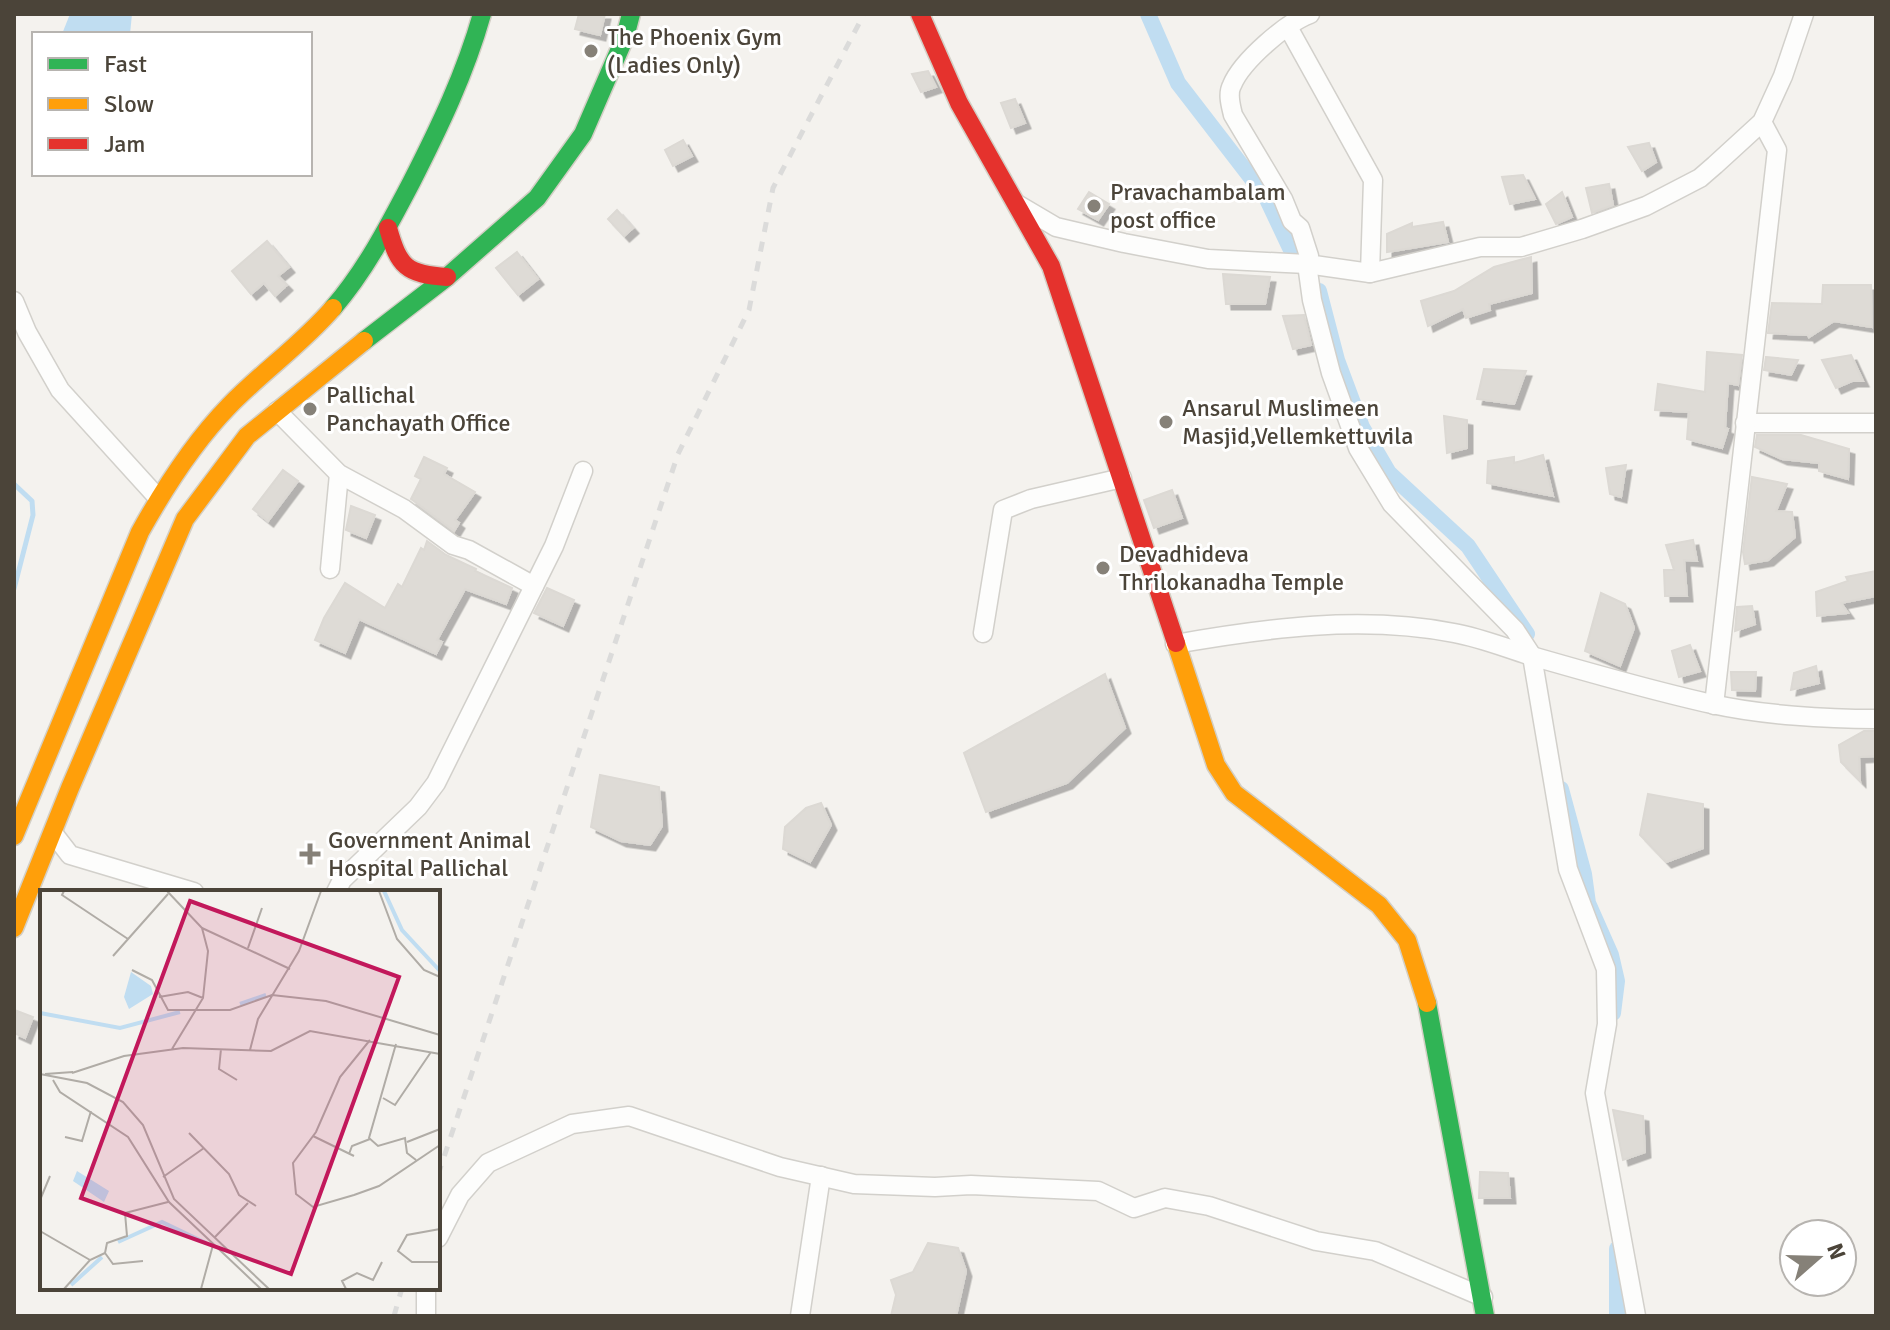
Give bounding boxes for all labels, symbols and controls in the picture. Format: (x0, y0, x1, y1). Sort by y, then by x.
place label: The Phoenix Gym (Ladies Only) (607, 22, 782, 80)
legend (32, 32, 312, 176)
marker: The Phoenix Gym (Ladies Only) (582, 42, 600, 60)
text: Fast (104, 49, 147, 79)
text: Slow (104, 89, 154, 119)
text: Jam (104, 129, 145, 159)
place label: Pravachambalam post office (1110, 177, 1286, 235)
marker: Pravachambalam post office (1085, 197, 1103, 215)
place label: Pallichal Panchayath Office (326, 380, 511, 438)
place label: Ansarul Muslimeen Masjid,Vellemkettuvila (1182, 393, 1413, 451)
marker: Pallichal Panchayath Office (301, 400, 319, 418)
marker: Ansarul Muslimeen Masjid,Vellemkettuvila (1157, 413, 1175, 431)
place label: Devadhideva Thrilokanadha Temple (1119, 539, 1344, 597)
marker: Devadhideva Thrilokanadha Temple (1094, 559, 1112, 577)
place label: Government Animal Hospital Pallichal (328, 825, 531, 883)
marker: Government Animal Hospital Pallichal (299, 843, 321, 865)
inset map (40, 890, 440, 1290)
north arrow (1778, 1218, 1858, 1298)
text: N (1821, 1240, 1852, 1263)

